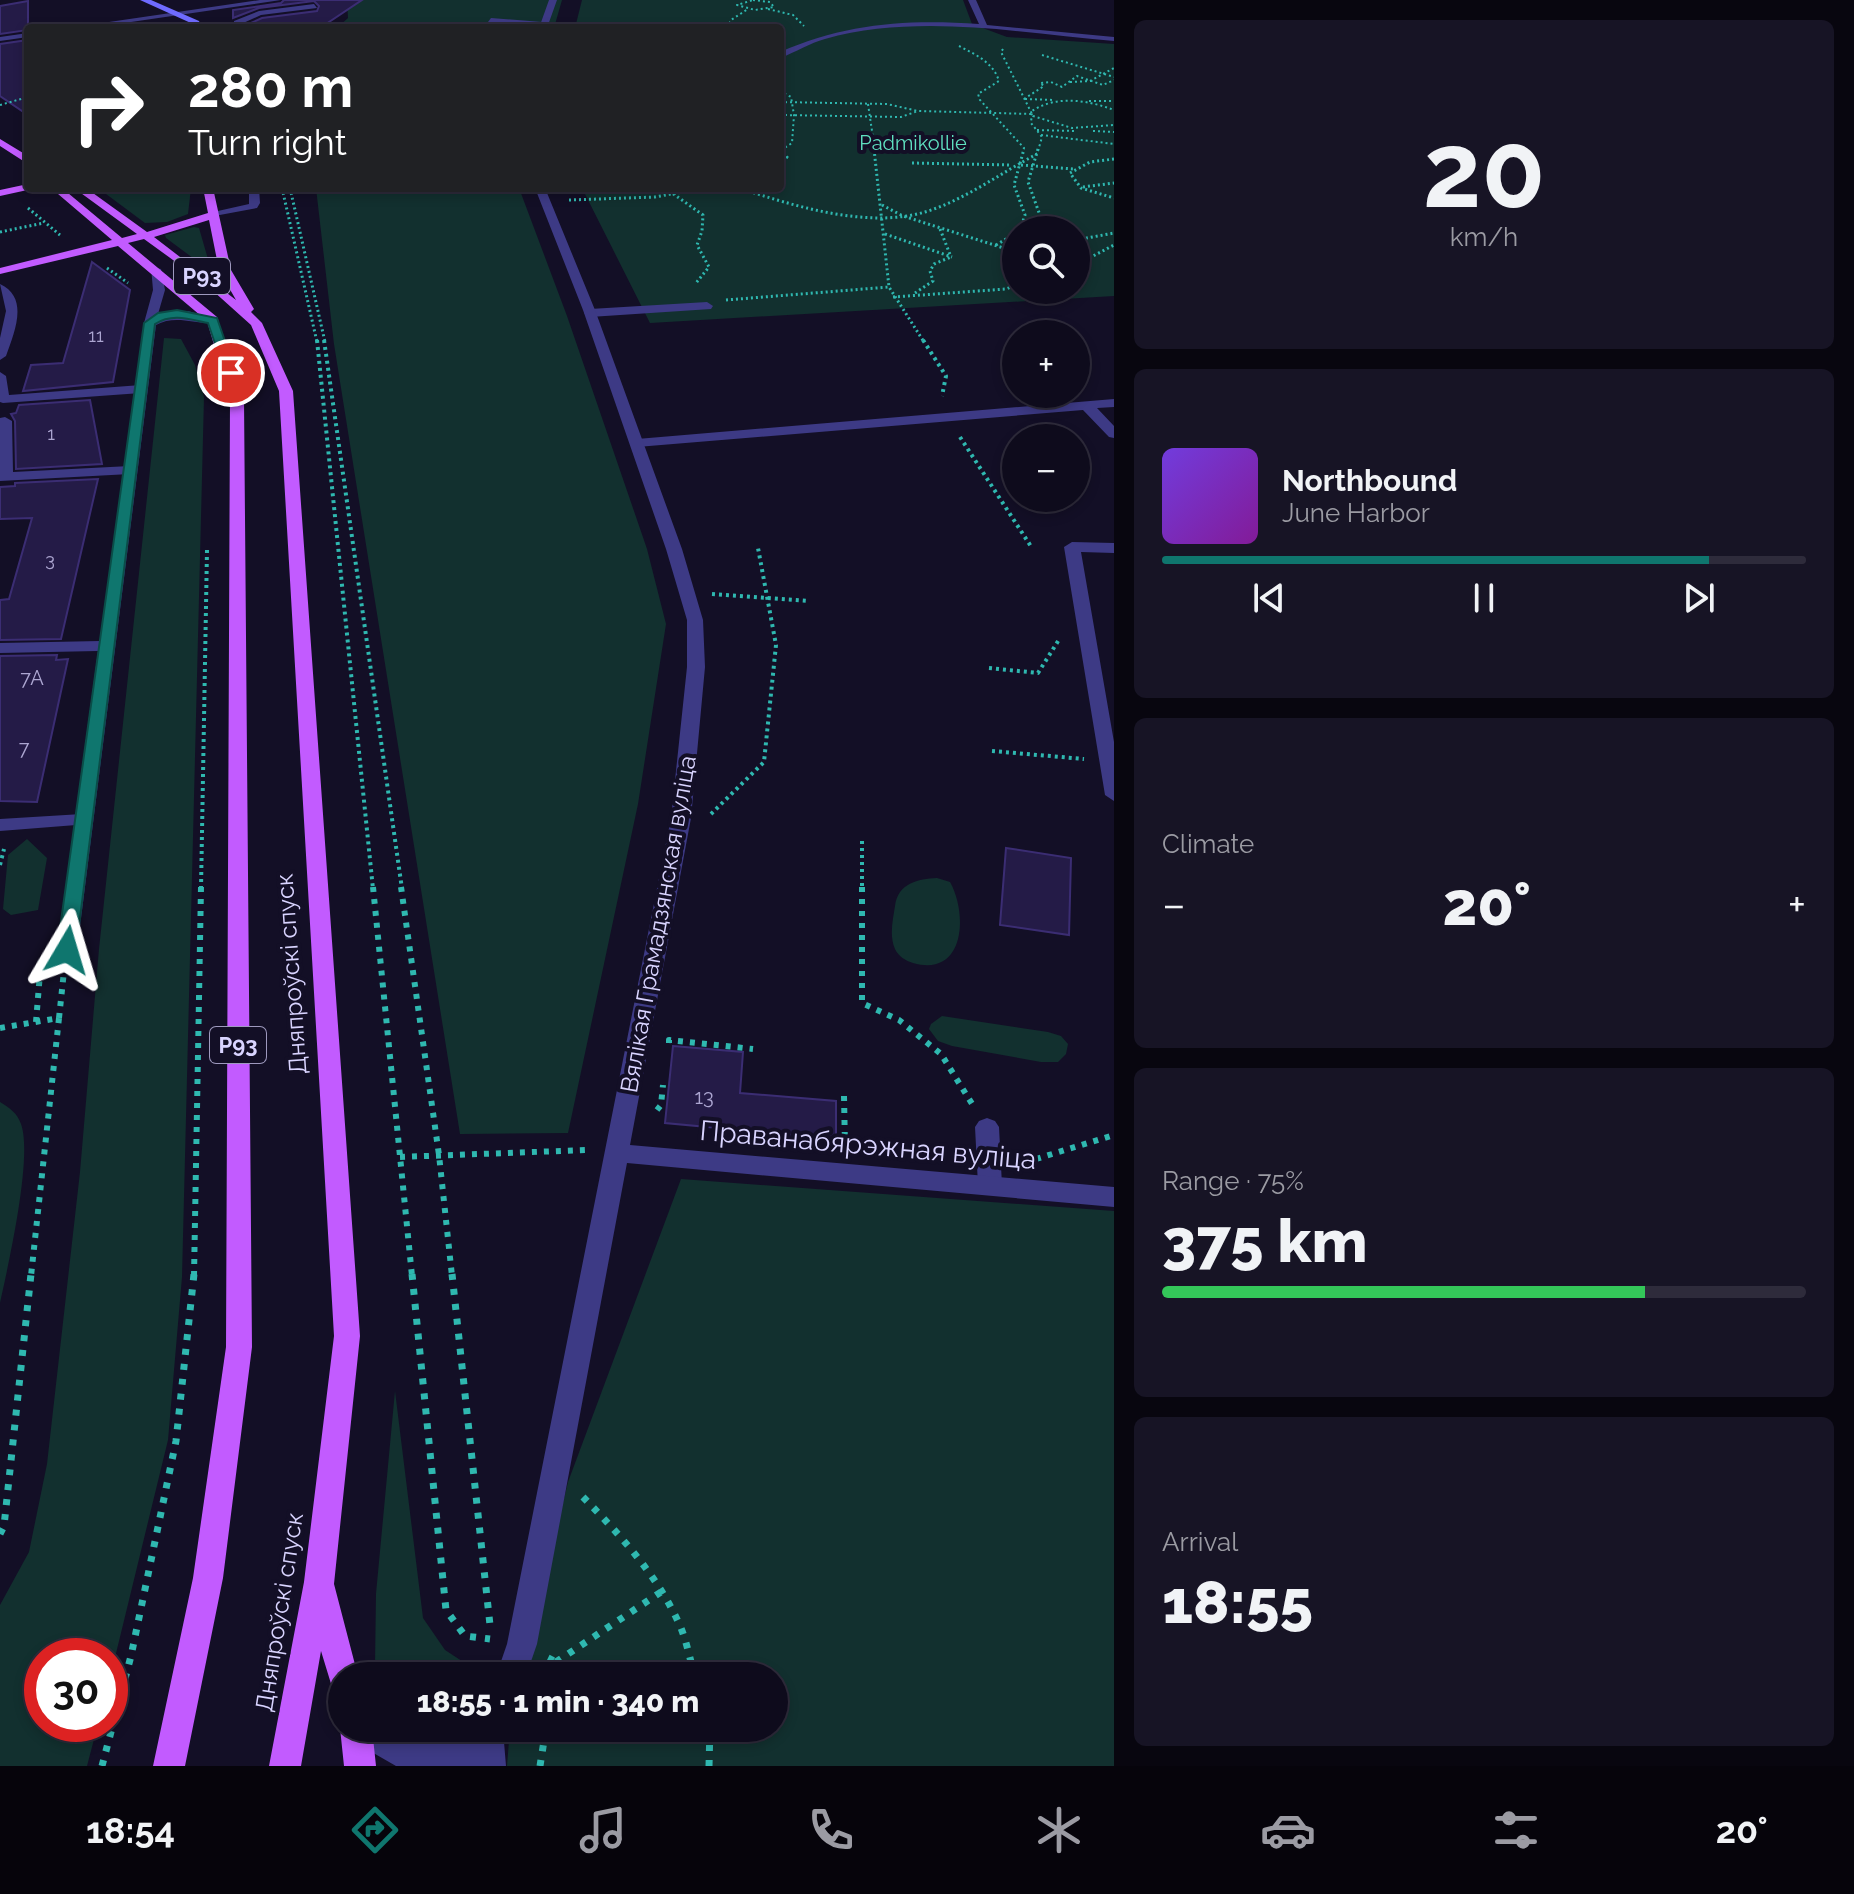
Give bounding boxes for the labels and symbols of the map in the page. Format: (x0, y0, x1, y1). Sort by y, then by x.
park label: Padmikollie (859, 131, 967, 155)
road number: Р93 (174, 258, 230, 294)
house number: 11 (88, 325, 104, 346)
pin (197, 339, 265, 407)
house number: 1 (47, 423, 55, 444)
house number: 3 (45, 549, 55, 570)
house number: 7А (20, 666, 44, 690)
house number: 7 (19, 736, 30, 760)
street label: Вялікая Грамадзянская вуліца (614, 753, 702, 1095)
street label: Дняпроўскі спуск (270, 873, 312, 1075)
position arrow (25, 908, 109, 992)
road number: Р93 (210, 1027, 266, 1063)
house number: 13 (694, 1085, 714, 1109)
street label: Праванабярэжная вуліца (698, 1114, 1038, 1176)
street label: Дняпроўскі спуск (249, 1510, 309, 1714)
speed limit sign: 30 (24, 1638, 128, 1742)

